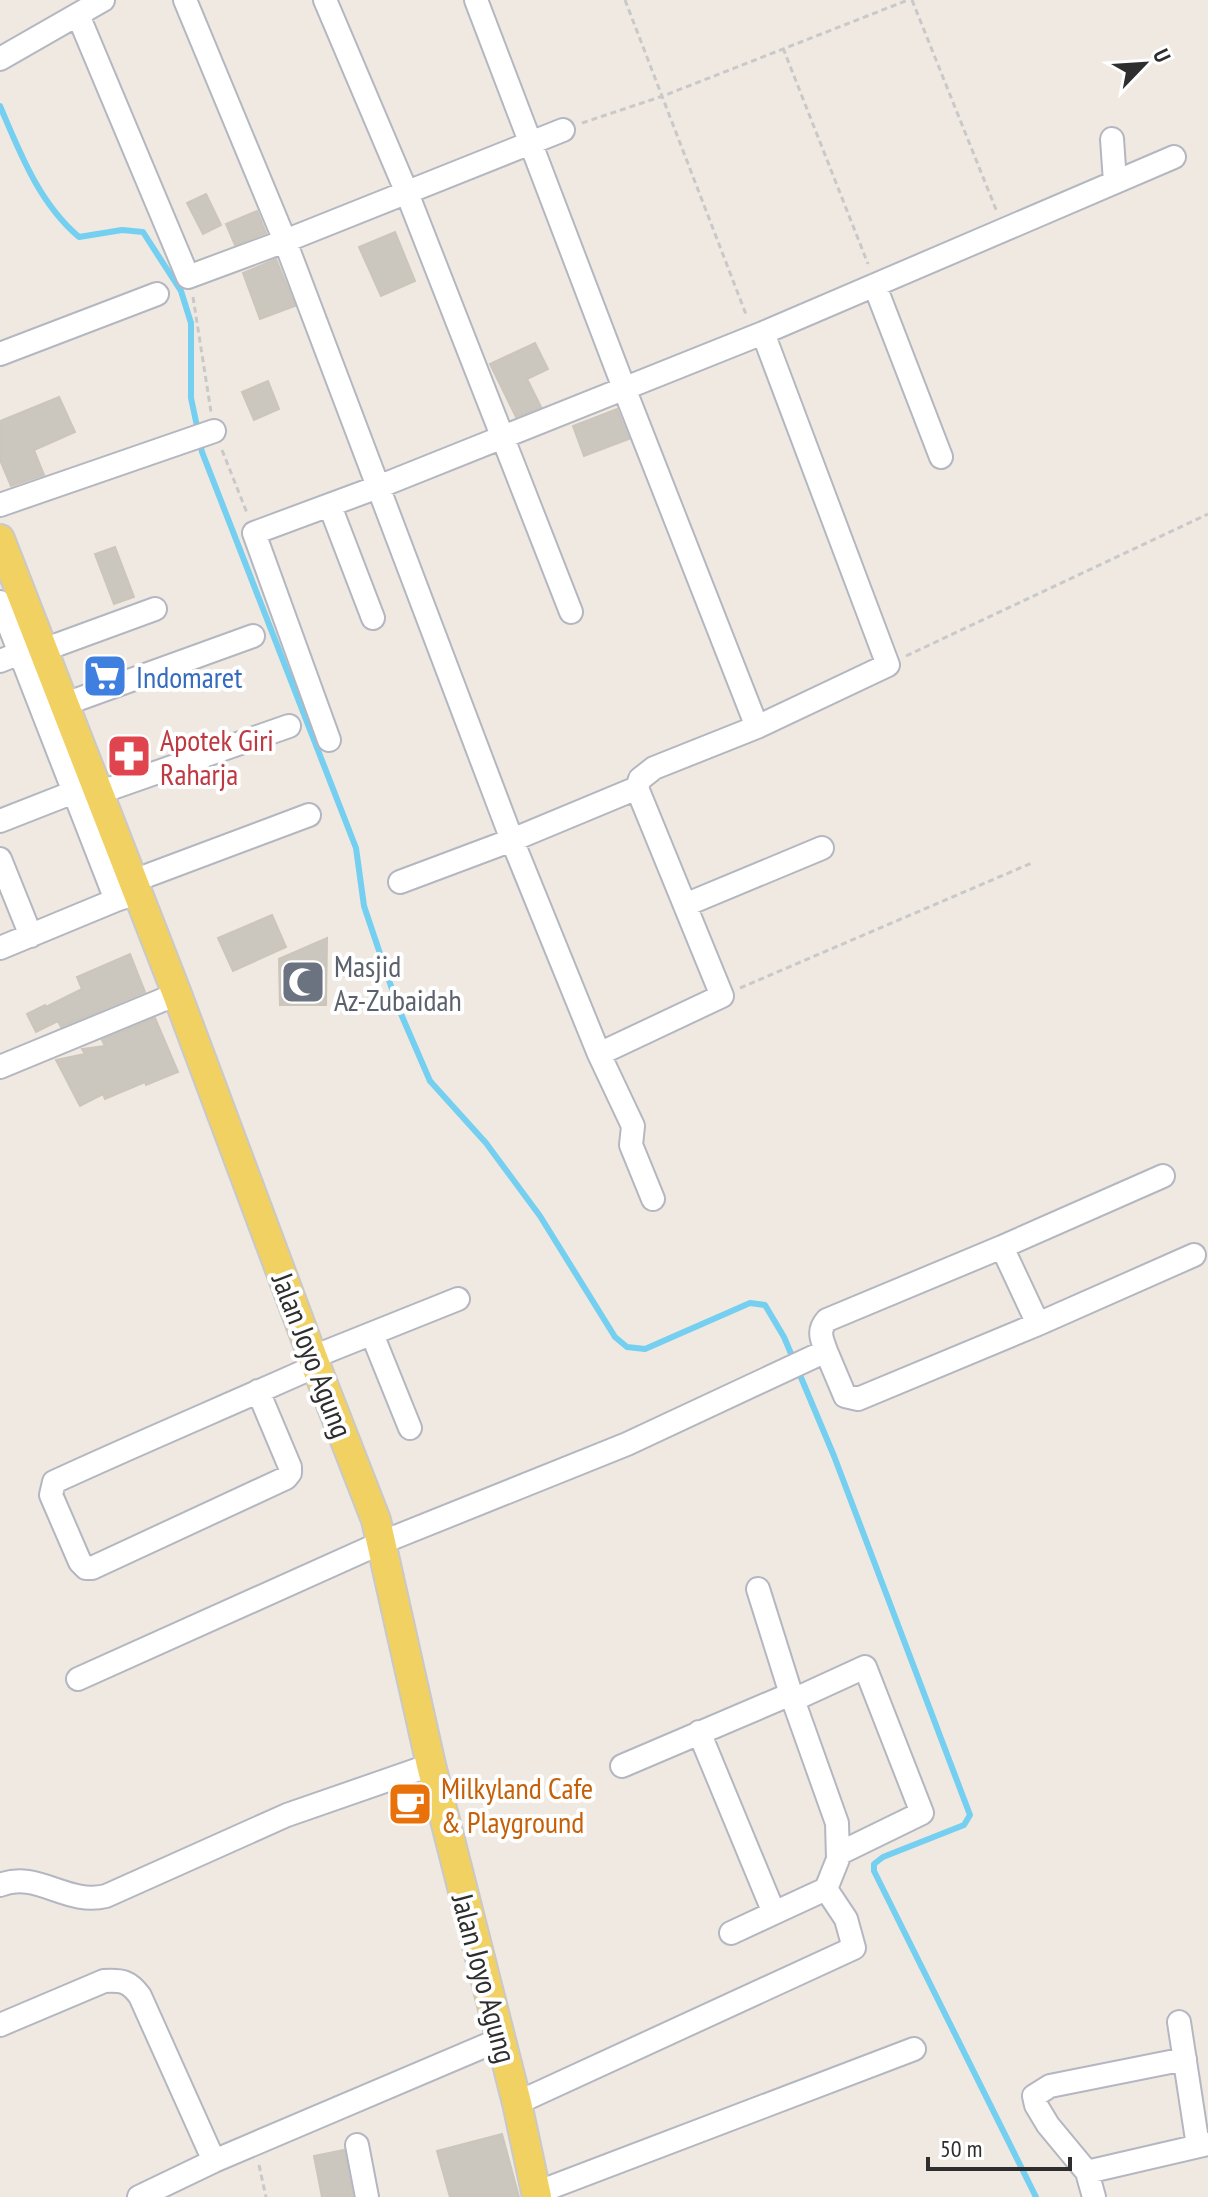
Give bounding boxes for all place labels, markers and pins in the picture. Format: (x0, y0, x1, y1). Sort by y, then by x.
supermarket icon: Indomaret (81, 652, 129, 700)
place label: Indomaret (136, 657, 243, 696)
place label: Apotek Giri Raharja (160, 720, 274, 793)
pharmacy icon: Apotek Giri Raharja (105, 732, 153, 780)
place label: Masjid Az-Zubaidah (334, 946, 462, 1019)
mosque icon: Masjid Az-Zubaidah (279, 958, 327, 1006)
place label: Milkyland Cafe & Playground (441, 1768, 593, 1841)
cafe icon: Milkyland Cafe & Playground (386, 1780, 434, 1828)

